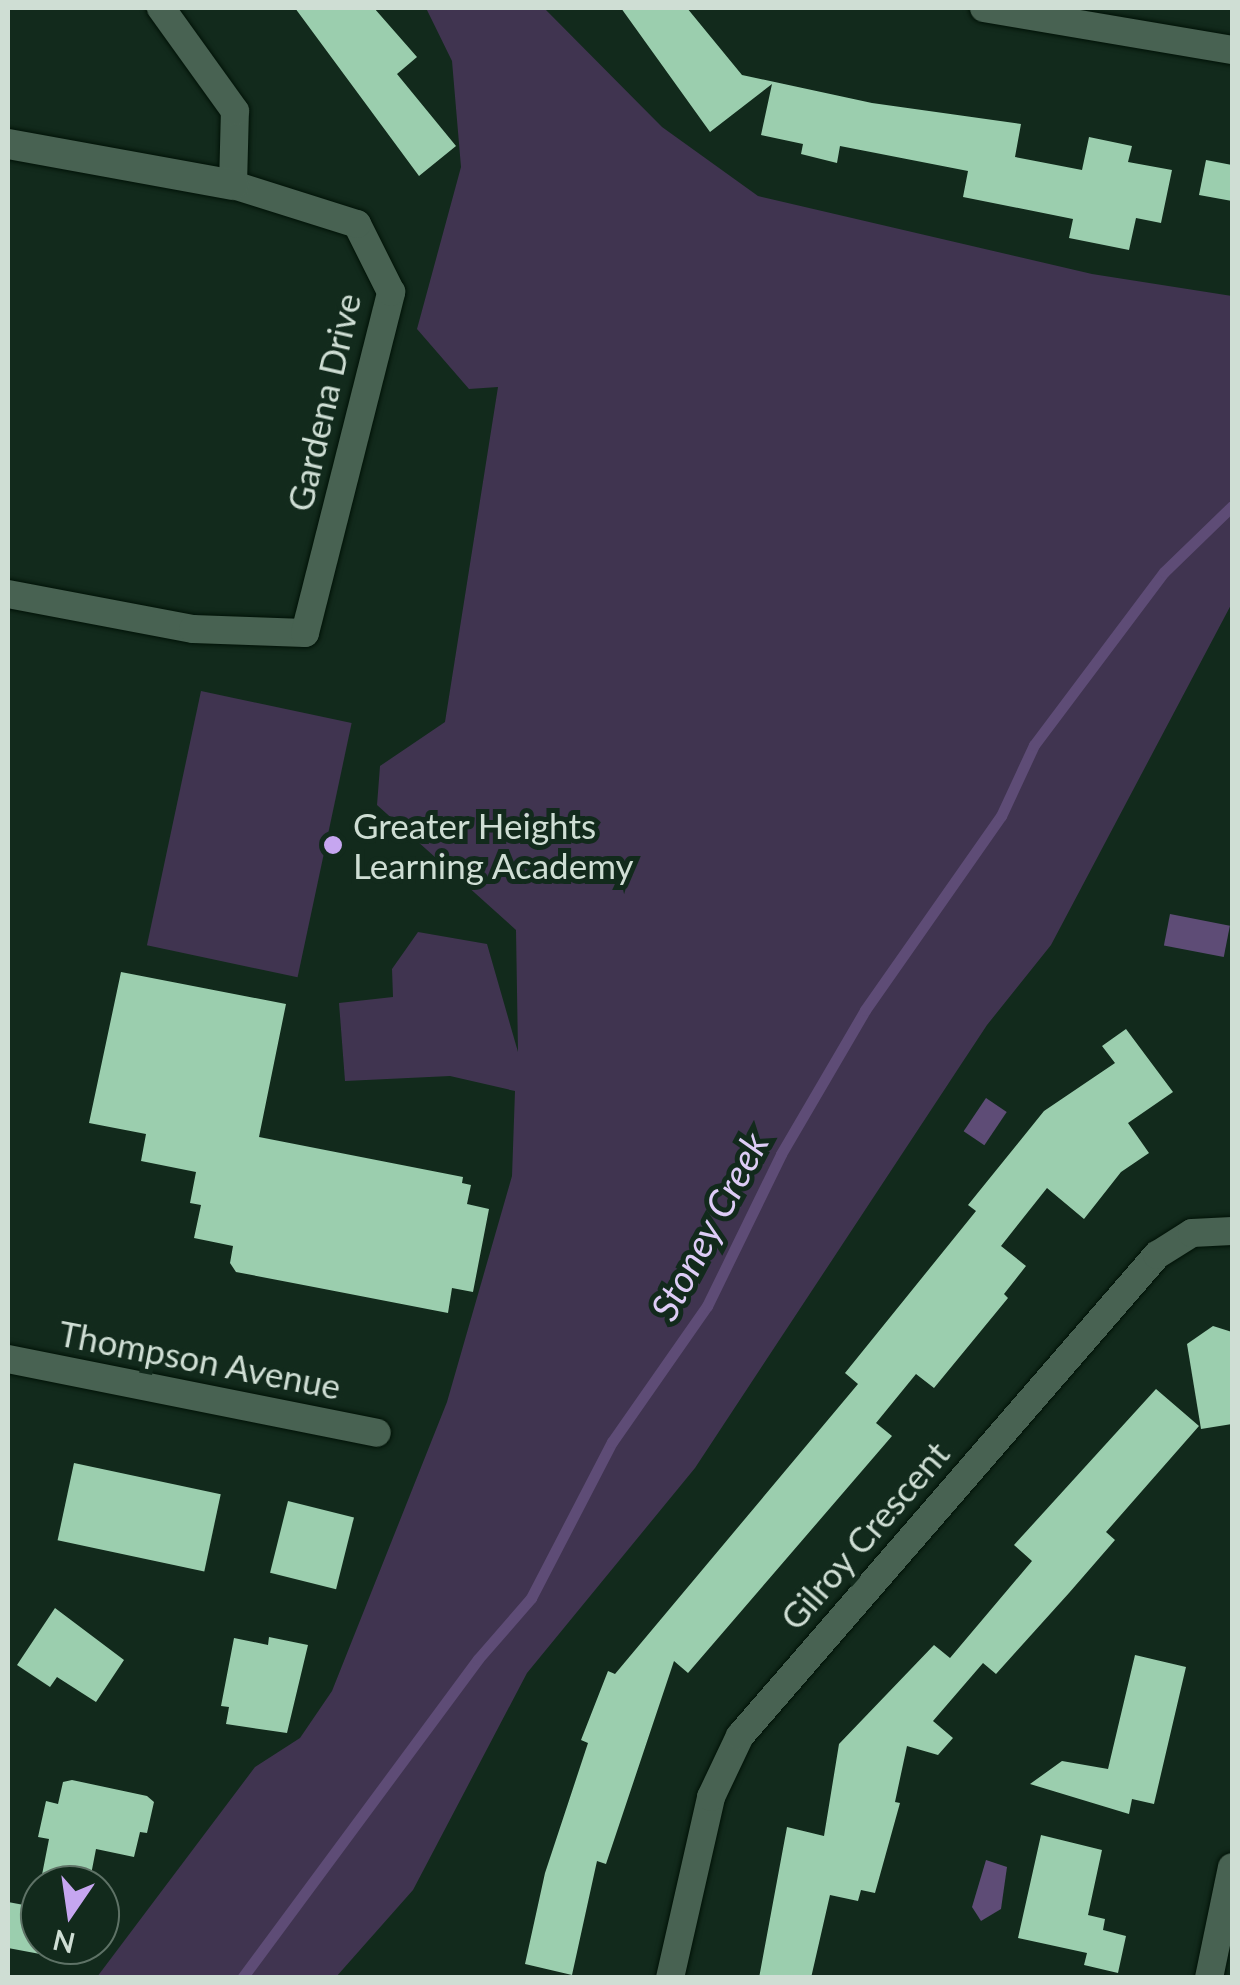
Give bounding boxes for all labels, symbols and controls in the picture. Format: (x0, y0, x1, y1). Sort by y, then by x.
street label: Gardena Drive (278, 289, 368, 515)
place label: Greater Heights Learning Academy (353, 804, 635, 886)
marker: Greater Heights Learning Academy (322, 834, 344, 856)
water label: Stoney Creek (640, 1124, 778, 1328)
street label: Thompson Avenue (55, 1311, 345, 1407)
street label: Gilroy Crescent (771, 1432, 957, 1638)
north arrow (20, 1865, 120, 1965)
text: N (49, 1923, 78, 1961)

